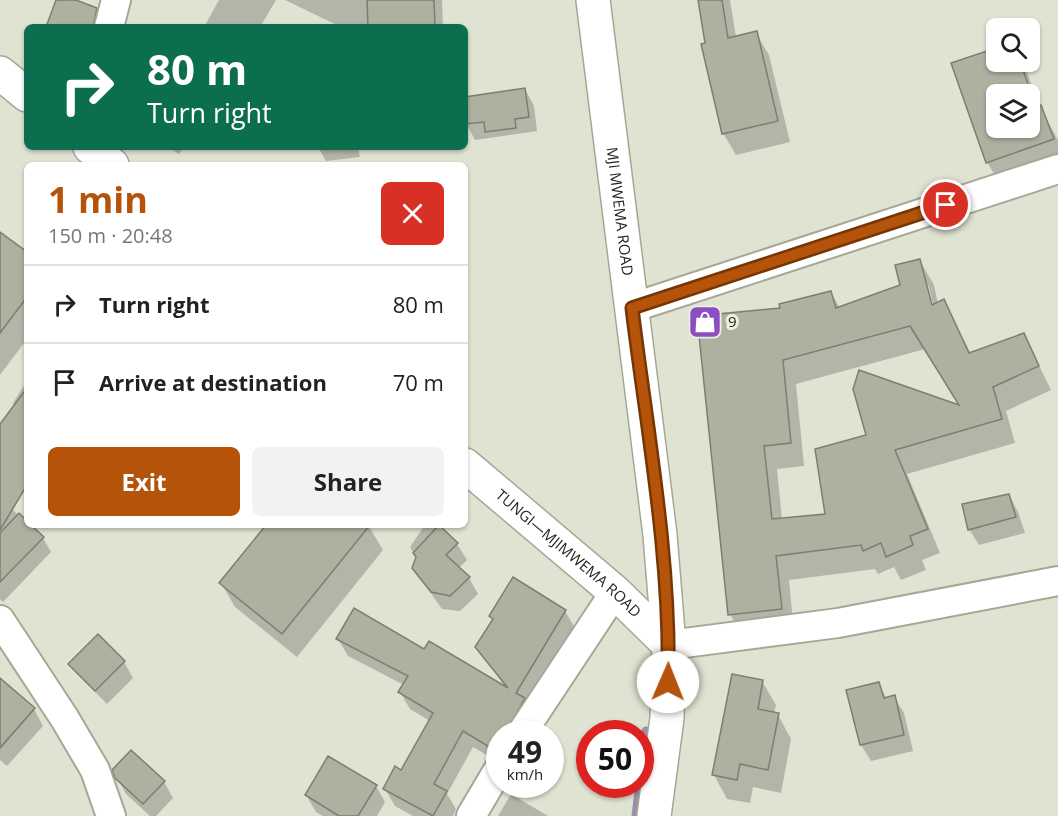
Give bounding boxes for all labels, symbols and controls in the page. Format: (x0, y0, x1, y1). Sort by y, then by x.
map controls (986, 18, 1040, 138)
button: search (986, 18, 1040, 72)
text: 80 m (147, 40, 247, 97)
icon: right (48, 48, 126, 126)
button: layers (986, 84, 1040, 138)
text: Turn right (147, 94, 272, 131)
street label: MJI MWEMA ROAD (602, 146, 638, 277)
text: 1 min (48, 175, 148, 224)
pin (920, 179, 971, 230)
button: close (381, 182, 444, 245)
icon: arrive (929, 188, 962, 221)
text: 150 m · 20:48 (48, 222, 173, 249)
icon: right (48, 288, 81, 321)
text: Turn right (99, 289, 210, 319)
text: 80 m (393, 289, 444, 319)
shop icon: 9 (687, 304, 723, 340)
place label: 9 (728, 311, 737, 331)
icon: arrive (48, 366, 81, 399)
text: Arrive at destination (99, 367, 327, 397)
text: 70 m (393, 367, 444, 397)
button: Exit (48, 447, 240, 516)
button: Share (252, 447, 444, 516)
street label: TUNGI—MJIMWEMA ROAD (492, 484, 646, 621)
position arrow (636, 650, 700, 714)
speed limit sign: 50 (576, 720, 654, 798)
text: 49 (508, 731, 542, 772)
text: km/h (507, 764, 543, 784)

